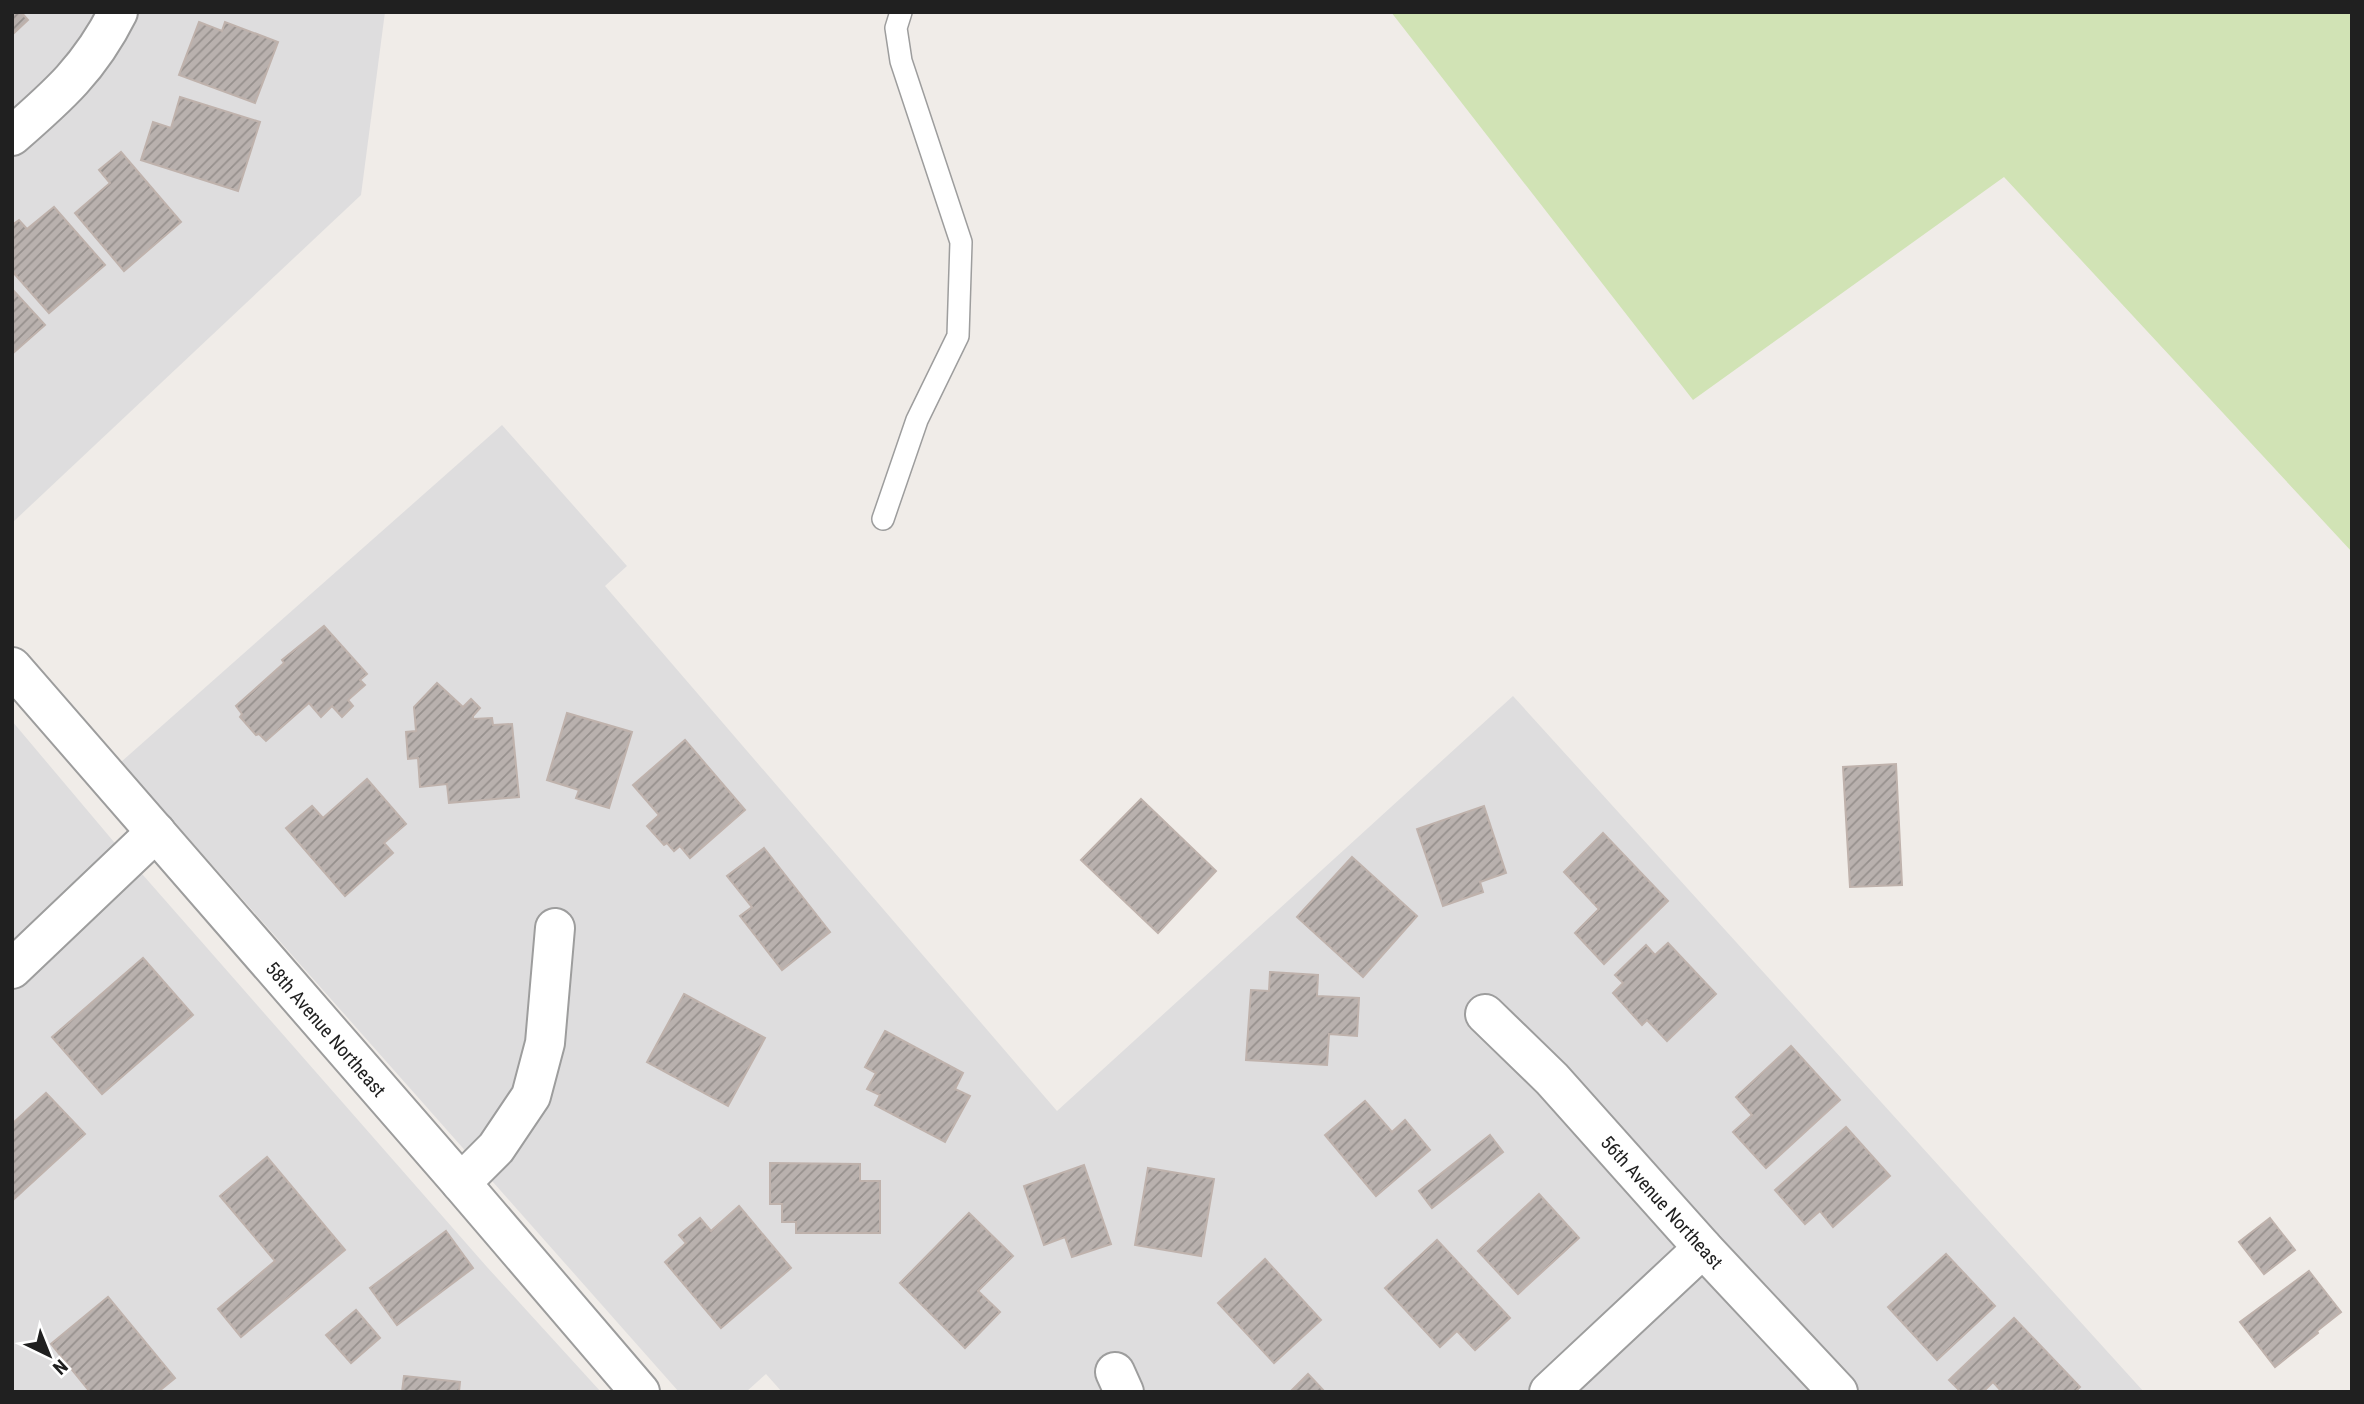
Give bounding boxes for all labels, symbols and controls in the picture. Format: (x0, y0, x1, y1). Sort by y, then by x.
street label: 58th Avenue Northeast (261, 957, 391, 1102)
street label: 56th Avenue Northeast (1596, 1131, 1728, 1274)
north arrow (14, 1320, 84, 1390)
text: N (48, 1355, 72, 1379)

